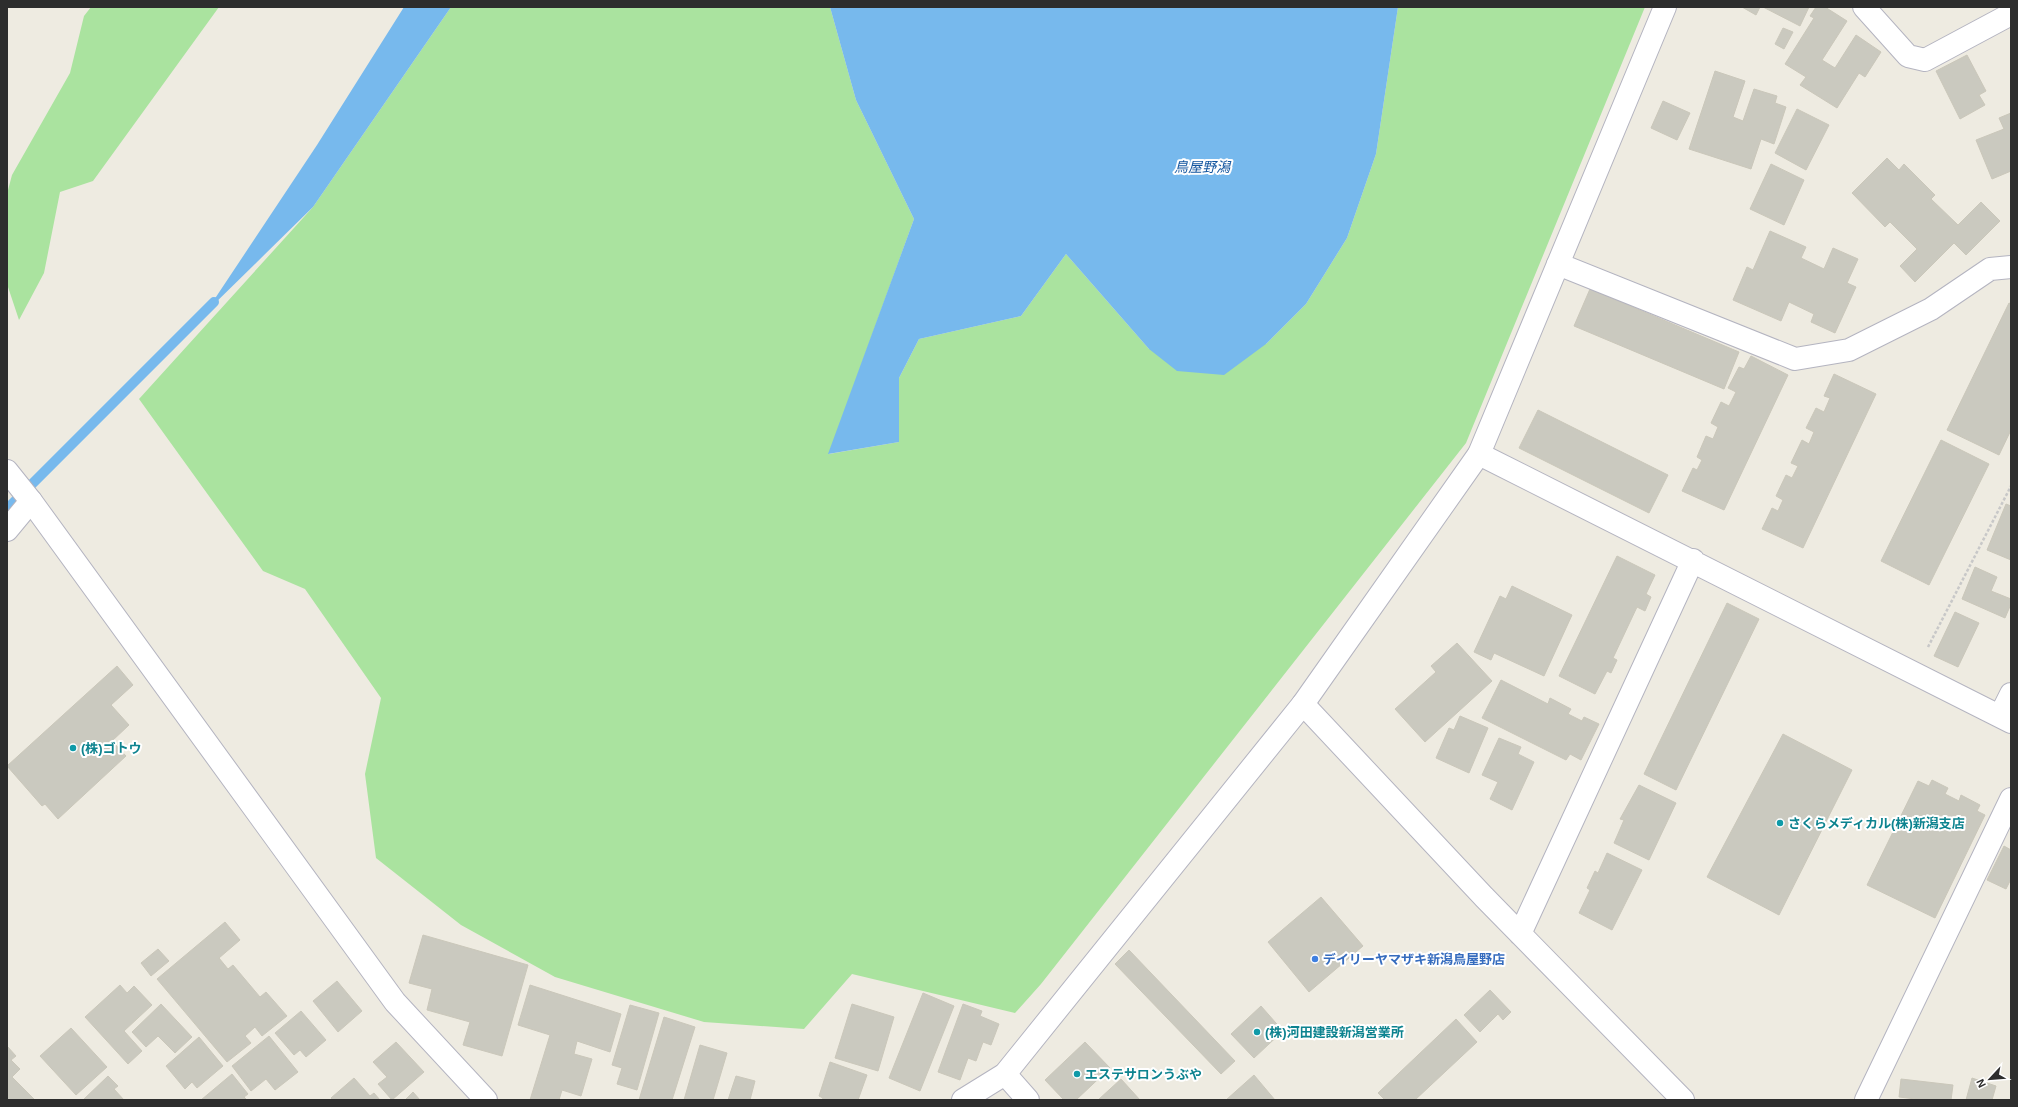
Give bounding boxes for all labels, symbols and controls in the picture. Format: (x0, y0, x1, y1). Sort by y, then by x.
water label: 鳥屋野潟 (1174, 159, 1232, 175)
place label: (株)ゴトウ (81, 741, 142, 756)
marker: (株)ゴトウ (68, 743, 78, 753)
place label: さくらメディカル(株)新潟支店 (1788, 816, 1965, 831)
marker: さくらメディカル(株)新潟支店 (1775, 818, 1785, 828)
place label: デイリーヤマザキ新潟鳥屋野店 (1323, 952, 1505, 967)
marker: デイリーヤマザキ新潟鳥屋野店 (1310, 954, 1320, 964)
place label: (株)河田建設新潟営業所 (1265, 1025, 1404, 1040)
marker: (株)河田建設新潟営業所 (1252, 1027, 1262, 1037)
north arrow (1970, 1059, 2010, 1099)
place label: エステサロンうぶや (1085, 1067, 1202, 1082)
marker: エステサロンうぶや (1072, 1069, 1082, 1079)
text: N (1974, 1077, 1988, 1090)

